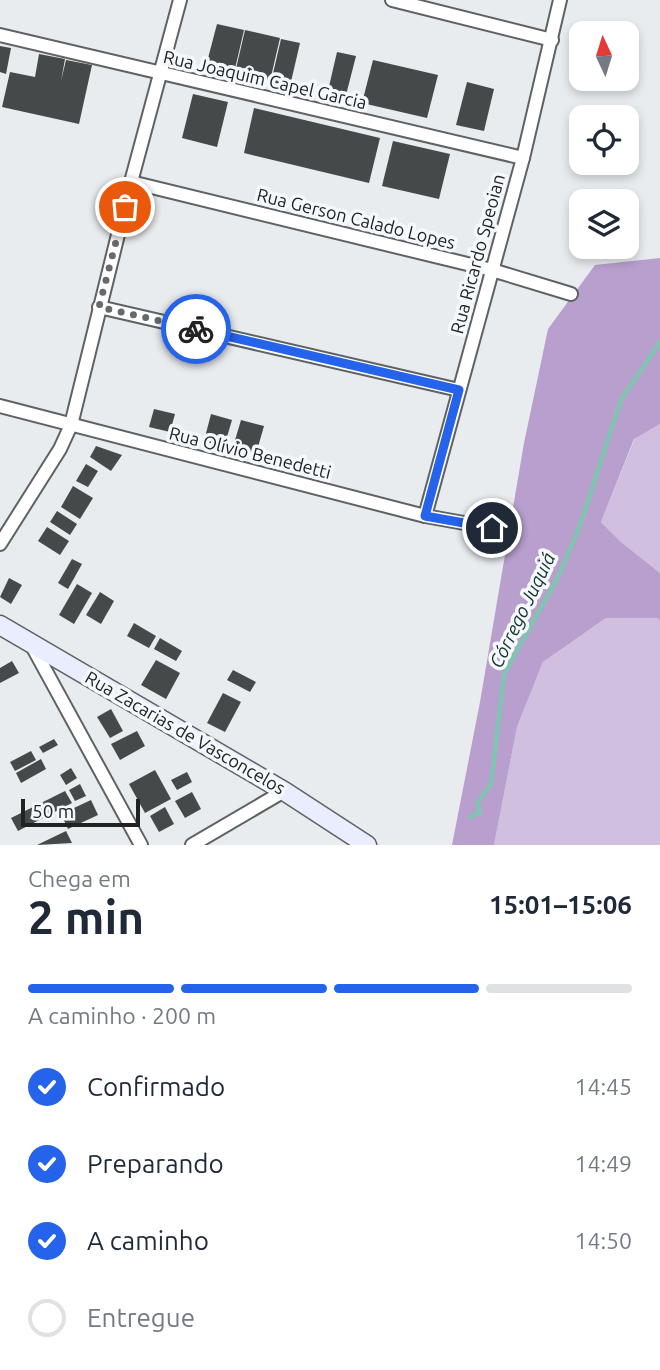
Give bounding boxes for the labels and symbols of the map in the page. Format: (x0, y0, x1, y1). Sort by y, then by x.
north arrow (569, 21, 639, 91)
street label: Rua Joaquim Capel Garcia (162, 46, 369, 112)
street label: Rua Ricardo Speoian (446, 172, 508, 336)
pin (95, 177, 155, 237)
street label: Rua Gerson Calado Lopes (255, 184, 458, 252)
courier (161, 294, 231, 364)
street label: Rua Olívio Benedetti (167, 422, 333, 482)
pin (462, 498, 522, 558)
water label: Córrego Juquiá (485, 549, 559, 671)
street label: Rua Zacarias de Vasconcelos (82, 667, 289, 798)
scale bar (21, 796, 140, 828)

